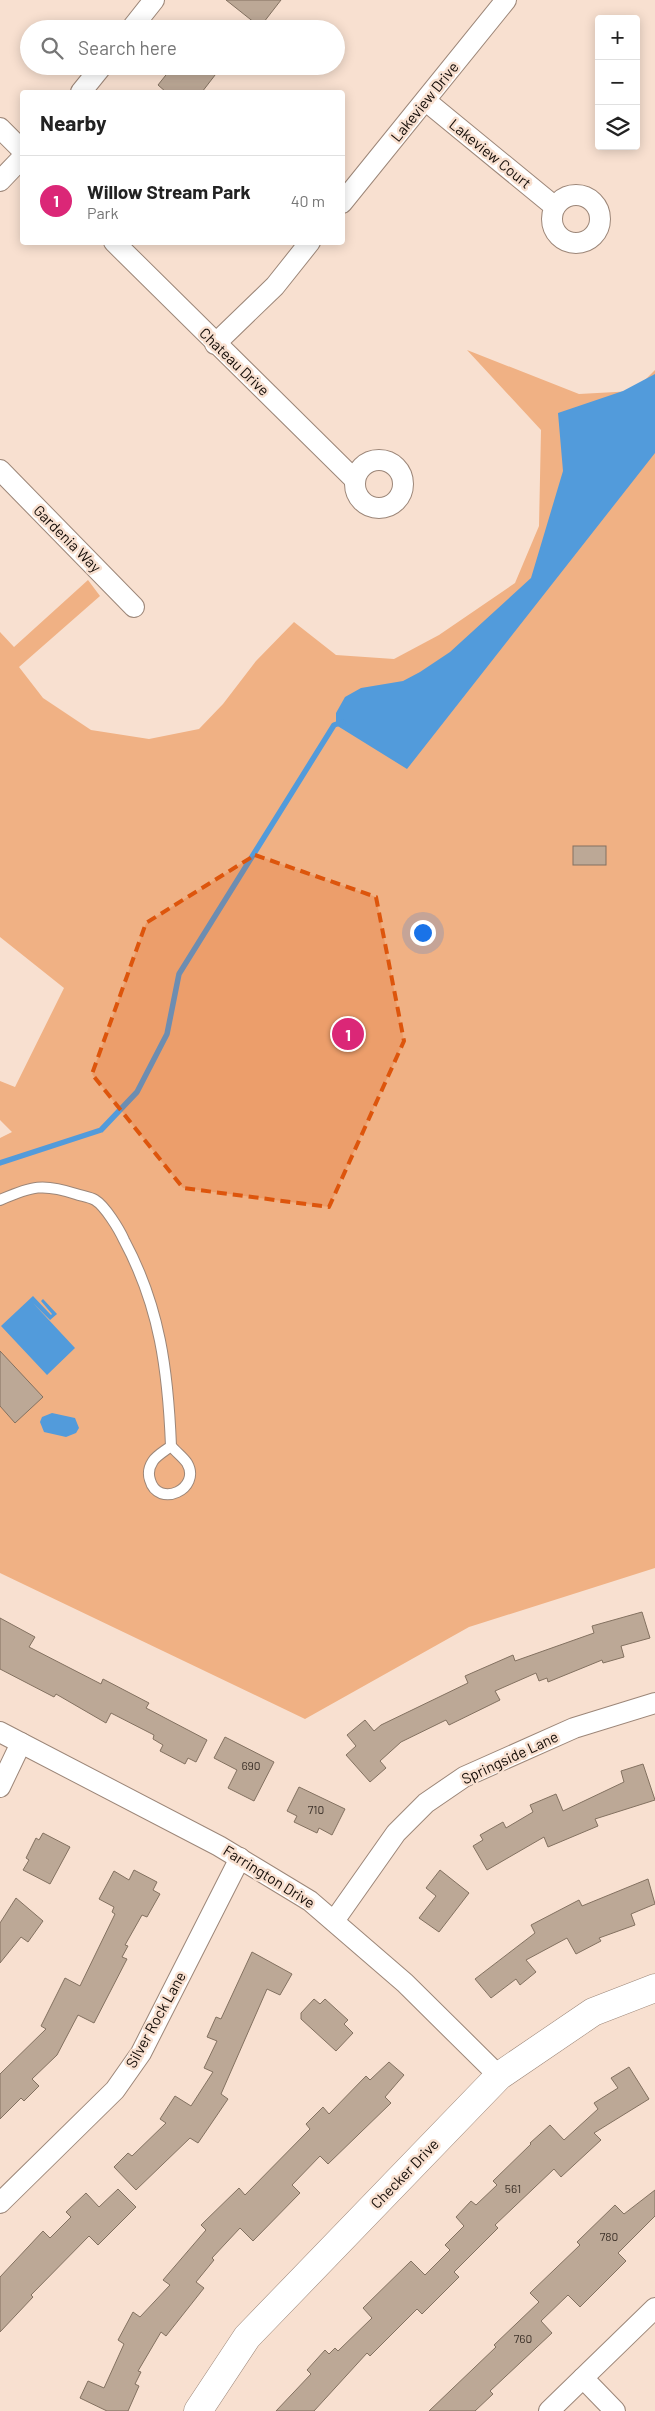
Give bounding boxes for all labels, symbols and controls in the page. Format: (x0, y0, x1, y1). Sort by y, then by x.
map controls (595, 15, 640, 150)
button: + (595, 15, 640, 60)
search box (20, 20, 345, 75)
icon: search (38, 34, 66, 62)
text: Search here (78, 36, 177, 59)
street label: Lakeview Drive (387, 58, 462, 145)
button: − (595, 60, 640, 105)
button: layers (595, 105, 640, 150)
text: Nearby (40, 110, 106, 135)
street label: Lakeview Court (446, 115, 535, 192)
text: Willow Stream Park (87, 180, 251, 203)
text: 1 (53, 191, 59, 210)
text: 40 m (291, 191, 325, 210)
text: Park (87, 203, 118, 222)
street label: Chateau Drive (196, 324, 273, 399)
street label: Gardenia Way (30, 501, 105, 576)
your location (410, 920, 436, 946)
pin: 1 (332, 1015, 364, 1053)
street label: Springside Lane (458, 1727, 561, 1787)
house number: 690 (241, 1758, 261, 1772)
house number: 710 (308, 1802, 324, 1816)
street label: Farrington Drive (220, 1841, 319, 1911)
street label: Silver Rock Lane (121, 1968, 189, 2071)
street label: Checker Drive (367, 2135, 442, 2212)
house number: 561 (505, 2181, 521, 2195)
house number: 780 (600, 2229, 618, 2243)
house number: 760 (514, 2331, 532, 2345)

